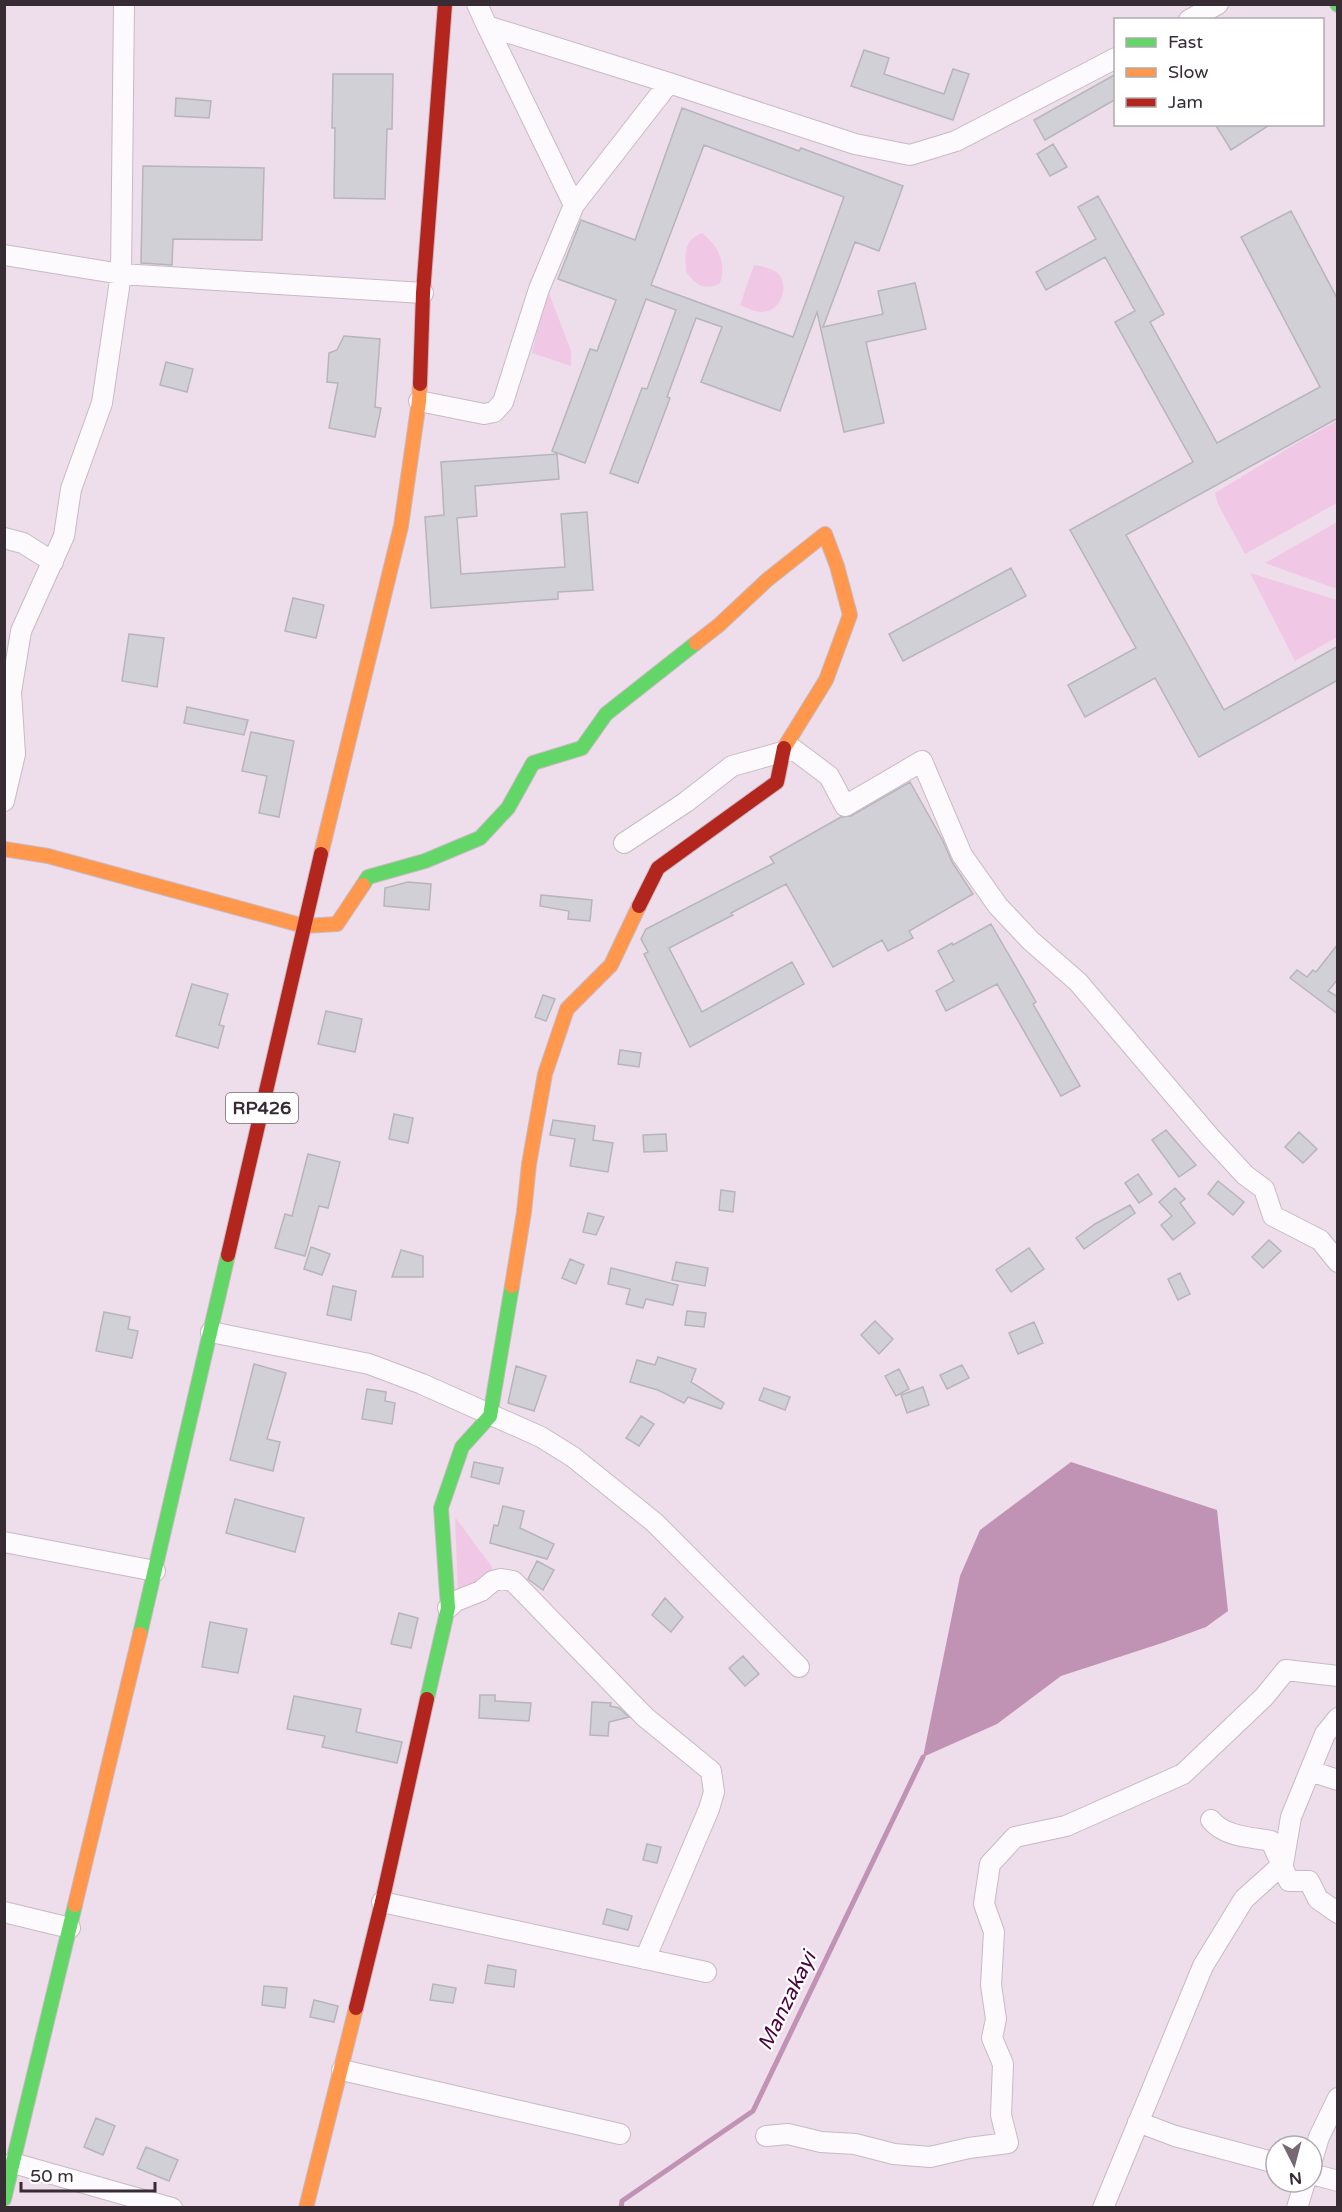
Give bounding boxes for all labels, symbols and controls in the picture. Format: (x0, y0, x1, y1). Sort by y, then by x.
legend (1114, 18, 1324, 126)
text: Fast (1168, 31, 1203, 53)
text: Slow (1168, 61, 1209, 83)
text: Jam (1168, 91, 1203, 113)
road number: RP426 (226, 1093, 298, 1123)
water label: Manzakayi (752, 1945, 823, 2054)
north arrow (1264, 2134, 1324, 2194)
scale bar (21, 2155, 154, 2193)
text: 50 m (30, 2165, 74, 2187)
text: N (1288, 2167, 1303, 2189)

